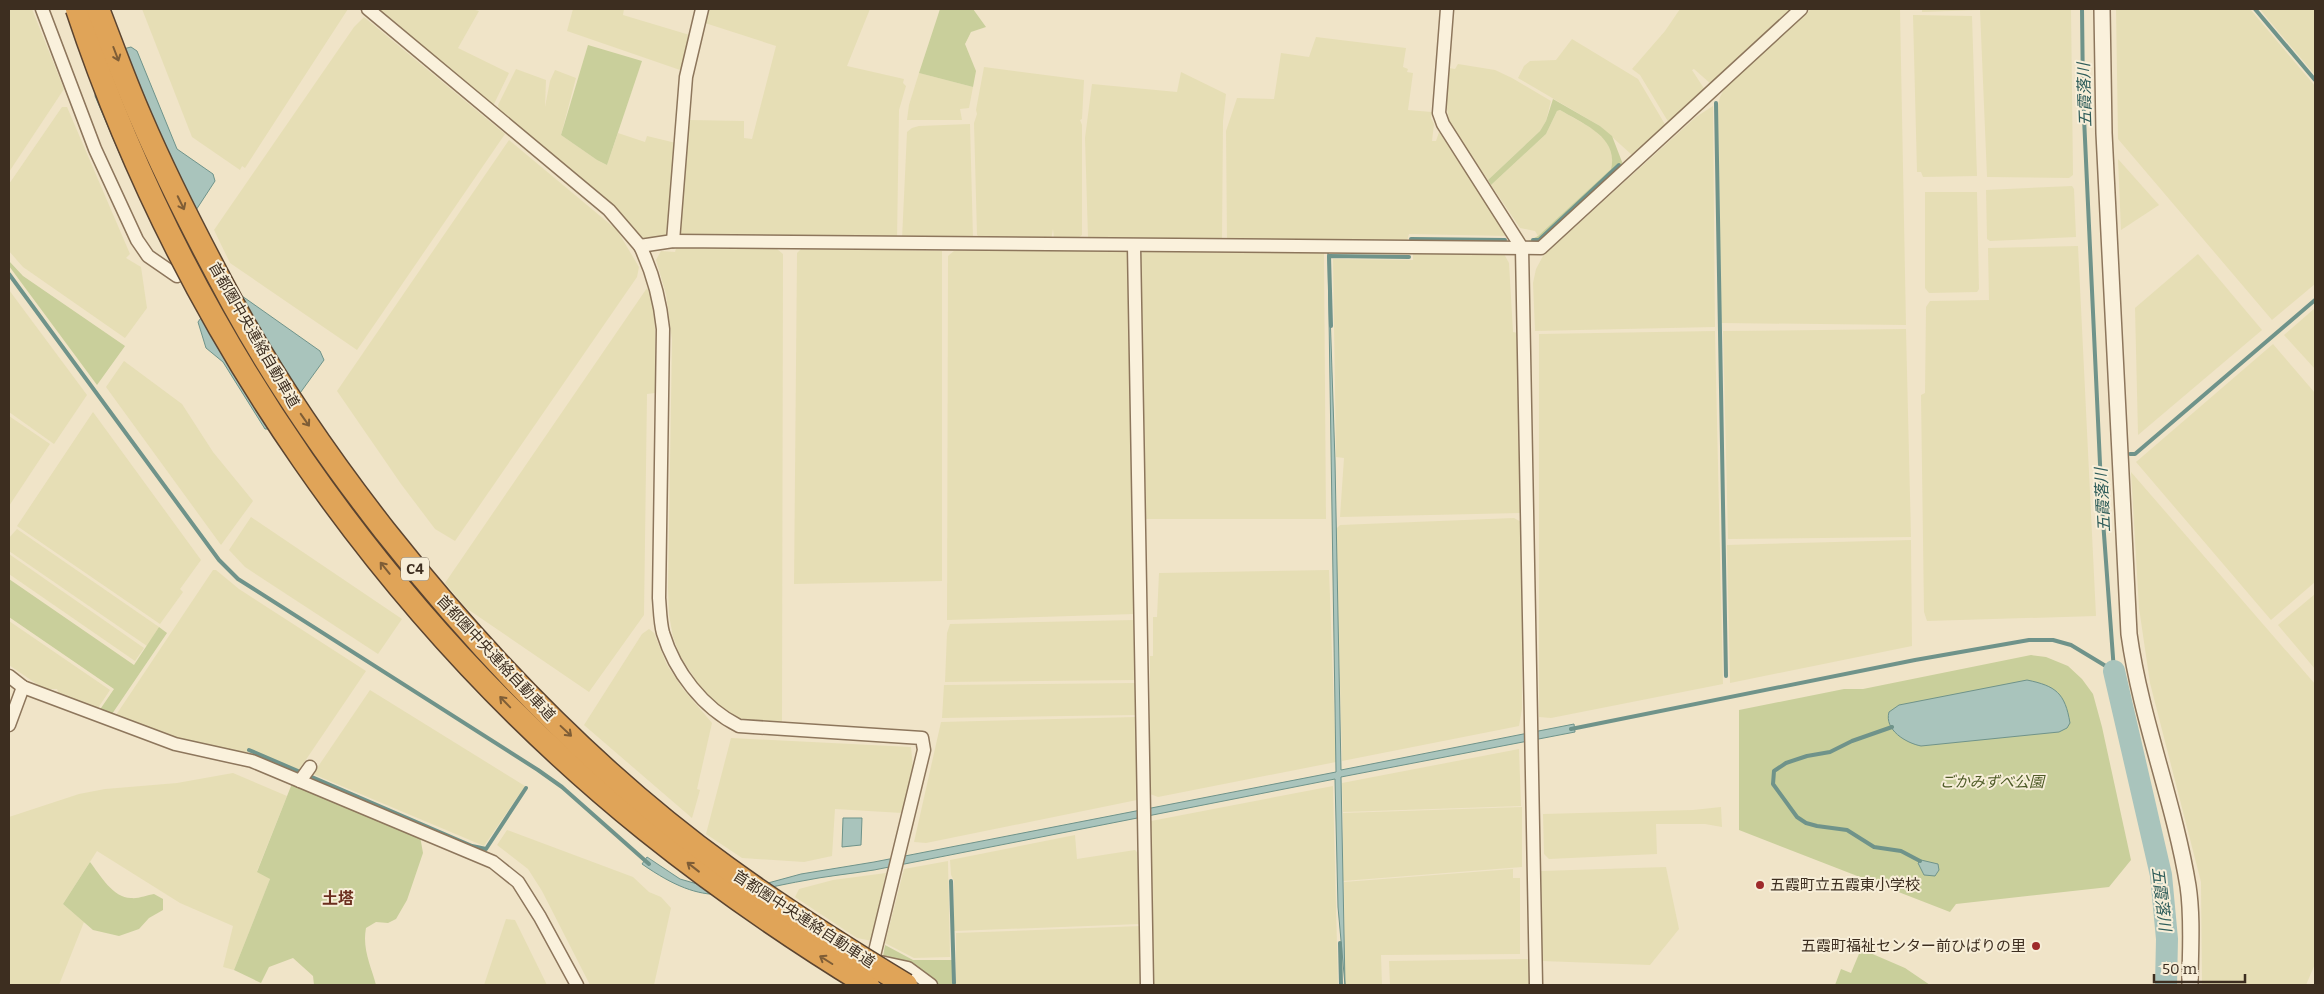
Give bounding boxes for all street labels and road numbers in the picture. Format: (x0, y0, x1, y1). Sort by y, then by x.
street label: 首都圏中央連絡自動車道 (205, 259, 303, 411)
road number: C4 (401, 558, 429, 580)
street label: 首都圏中央連絡自動車道 (433, 592, 559, 724)
street label: 首都圏中央連絡自動車道 (730, 867, 878, 971)

